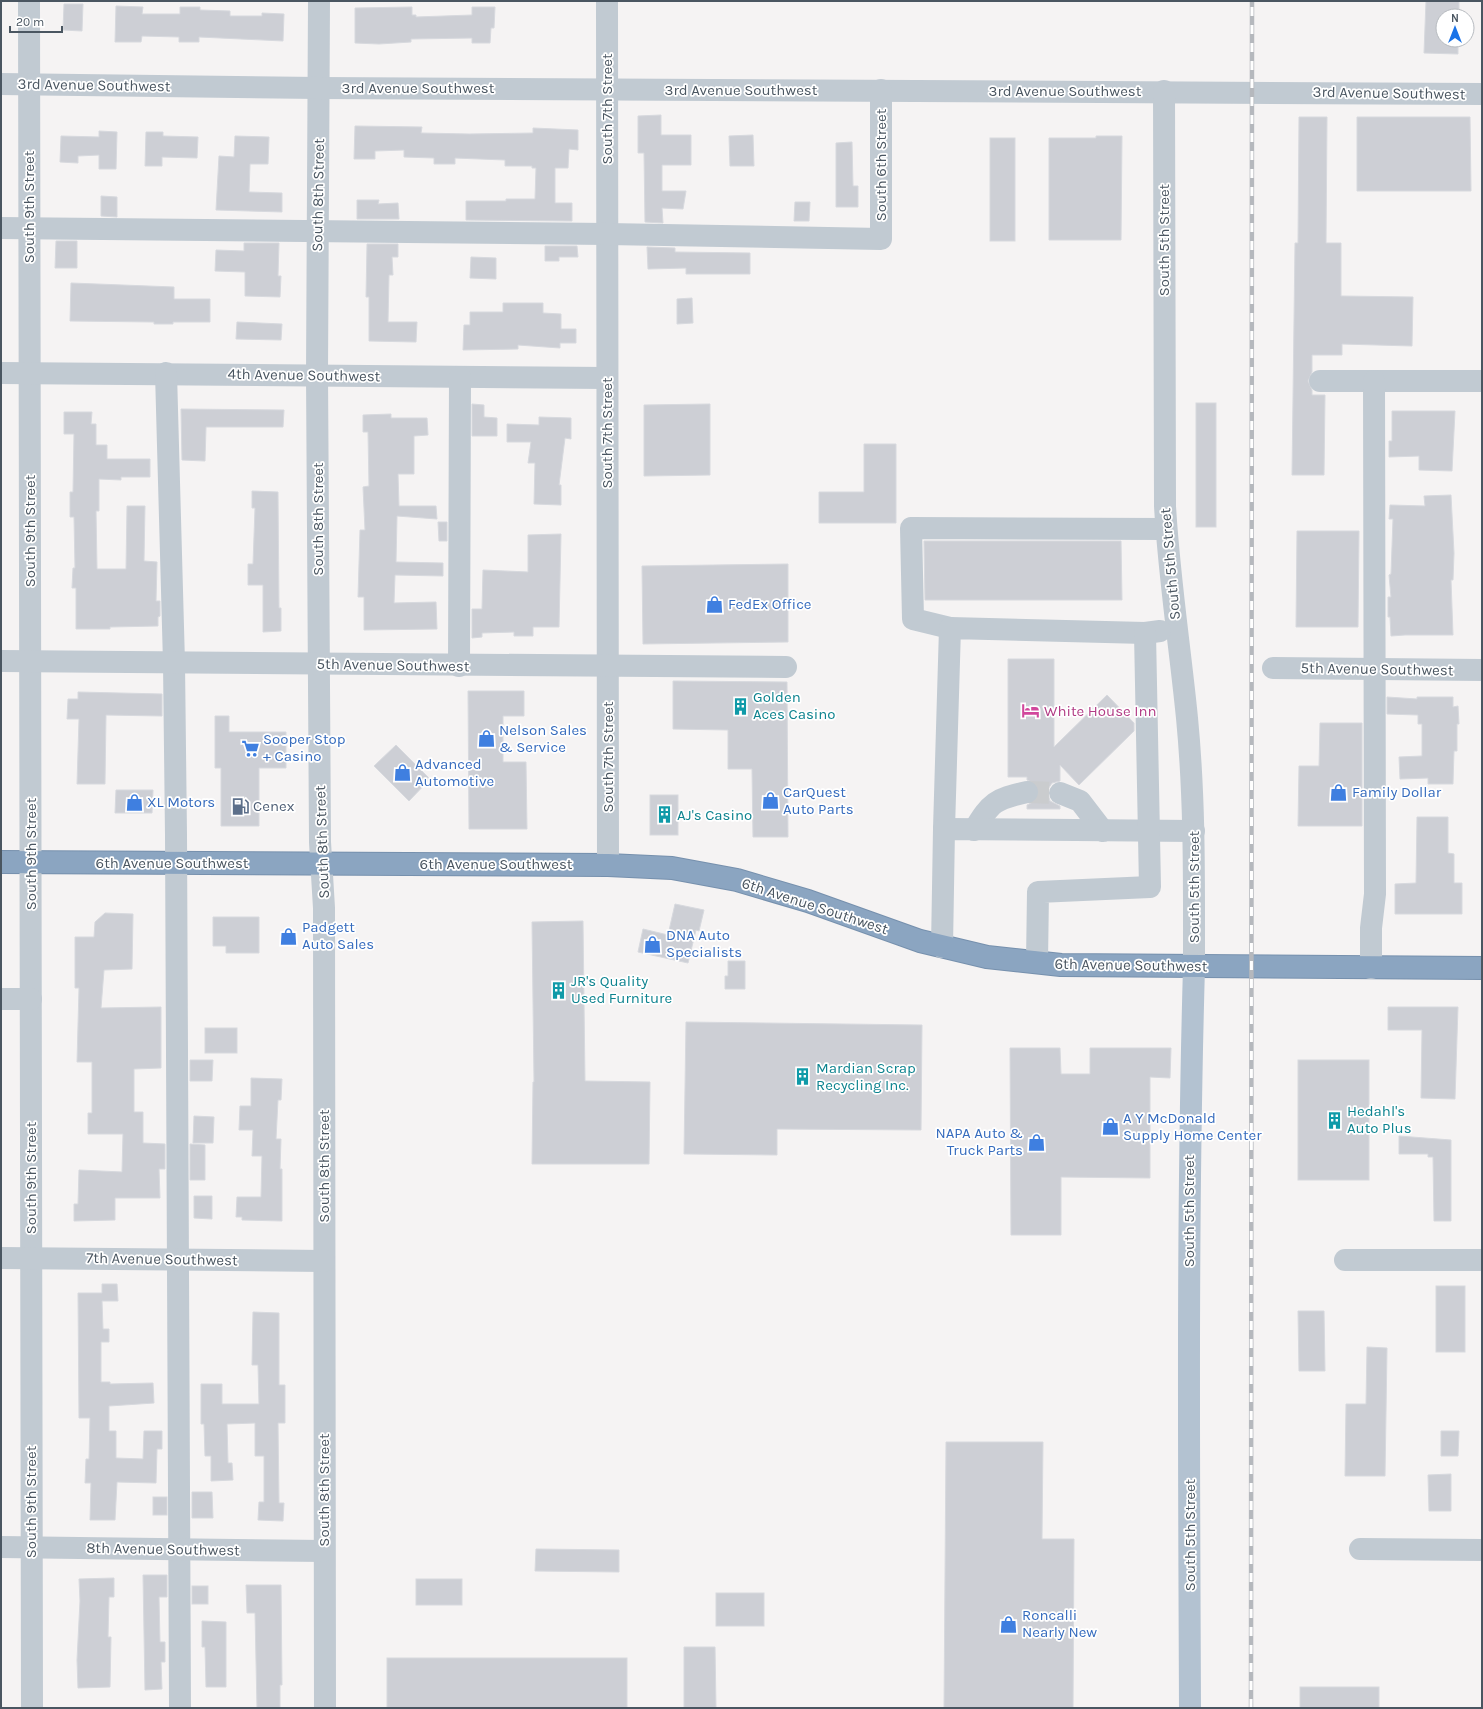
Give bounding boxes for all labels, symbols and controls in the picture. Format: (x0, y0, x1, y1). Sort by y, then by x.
scale bar (10, 8, 62, 34)
north arrow (1435, 8, 1475, 48)
text: N (1451, 12, 1459, 25)
text: 20 m (16, 15, 44, 29)
street label: South 7th Street (598, 53, 616, 165)
street label: 3rd Avenue Southwest (17, 75, 171, 95)
street label: 3rd Avenue Southwest (342, 79, 495, 97)
street label: 3rd Avenue Southwest (665, 81, 818, 99)
street label: 3rd Avenue Southwest (989, 82, 1142, 100)
street label: 3rd Avenue Southwest (1312, 83, 1466, 103)
street label: South 6th Street (872, 108, 890, 221)
street label: South 8th Street (308, 138, 328, 252)
street label: South 9th Street (20, 150, 38, 263)
street label: South 5th Street (1155, 183, 1173, 296)
street label: 4th Avenue Southwest (228, 365, 381, 385)
street label: South 7th Street (598, 377, 616, 489)
street label: South 8th Street (309, 462, 327, 576)
street label: South 9th Street (21, 474, 39, 587)
street label: South 5th Street (1156, 507, 1184, 621)
shop icon: FedEx Office (705, 594, 725, 614)
place label: FedEx Office (728, 595, 812, 613)
street label: 5th Avenue Southwest (316, 655, 470, 675)
street label: 5th Avenue Southwest (1300, 659, 1454, 679)
place label: Golden Aces Casino (753, 688, 836, 723)
building icon: Golden Aces Casino (730, 696, 750, 716)
street label: South 7th Street (599, 701, 617, 813)
hotel icon: White House Inn (1021, 701, 1041, 721)
place label: White House Inn (1044, 702, 1157, 720)
place label: Nelson Sales & Service (499, 721, 587, 756)
shop icon: Nelson Sales & Service (476, 729, 496, 749)
place label: Sooper Stop + Casino (263, 730, 346, 765)
supermarket icon: Sooper Stop + Casino (240, 738, 260, 758)
place label: Advanced Automotive (415, 755, 494, 790)
shop icon: Advanced Automotive (392, 763, 412, 783)
shop icon: Family Dollar (1329, 782, 1349, 802)
place label: CarQuest Auto Parts (783, 783, 854, 818)
place label: Family Dollar (1352, 783, 1442, 801)
street label: South 8th Street (311, 785, 333, 899)
shop icon: CarQuest Auto Parts (760, 791, 780, 811)
shop icon: XL Motors (124, 792, 144, 812)
place label: XL Motors (147, 793, 215, 811)
fuel station icon: Cenex (230, 796, 250, 816)
street label: South 9th Street (22, 797, 40, 910)
place label: Cenex (253, 797, 295, 815)
building icon: AJ's Casino (654, 805, 674, 825)
place label: AJ's Casino (677, 806, 752, 824)
street label: South 5th Street (1185, 830, 1203, 943)
street label: 6th Avenue Southwest (96, 854, 249, 872)
street label: 6th Avenue Southwest (420, 855, 573, 873)
street label: 6th Avenue Southwest (740, 874, 891, 938)
place label: Padgett Auto Sales (302, 918, 374, 953)
shop icon: Padgett Auto Sales (279, 926, 299, 946)
place label: DNA Auto Specialists (666, 926, 742, 961)
shop icon: DNA Auto Specialists (643, 934, 663, 954)
street label: 6th Avenue Southwest (1054, 955, 1208, 975)
place label: JR's Quality Used Furniture (571, 972, 672, 1007)
building icon: JR's Quality Used Furniture (548, 980, 568, 1000)
place label: Mardian Scrap Recycling Inc. (816, 1059, 916, 1094)
building icon: Mardian Scrap Recycling Inc. (793, 1067, 813, 1087)
place label: Hedahl's Auto Plus (1347, 1102, 1412, 1137)
street label: South 8th Street (315, 1109, 333, 1223)
place label: A Y McDonald Supply Home Center (1123, 1109, 1262, 1144)
building icon: Hedahl's Auto Plus (1324, 1110, 1344, 1130)
shop icon: A Y McDonald Supply Home Center (1100, 1117, 1120, 1137)
street label: South 9th Street (22, 1121, 40, 1234)
place label: NAPA Auto & Truck Parts (935, 1124, 1023, 1159)
shop icon: NAPA Auto & Truck Parts (1026, 1132, 1046, 1152)
street label: South 5th Street (1180, 1154, 1198, 1267)
street label: 7th Avenue Southwest (86, 1249, 238, 1269)
street label: South 8th Street (315, 1433, 333, 1547)
street label: South 9th Street (22, 1445, 40, 1558)
street label: South 5th Street (1181, 1478, 1199, 1591)
street label: 8th Avenue Southwest (86, 1539, 240, 1559)
place label: Roncalli Nearly New (1022, 1606, 1097, 1641)
shop icon: Roncalli Nearly New (999, 1614, 1019, 1634)

